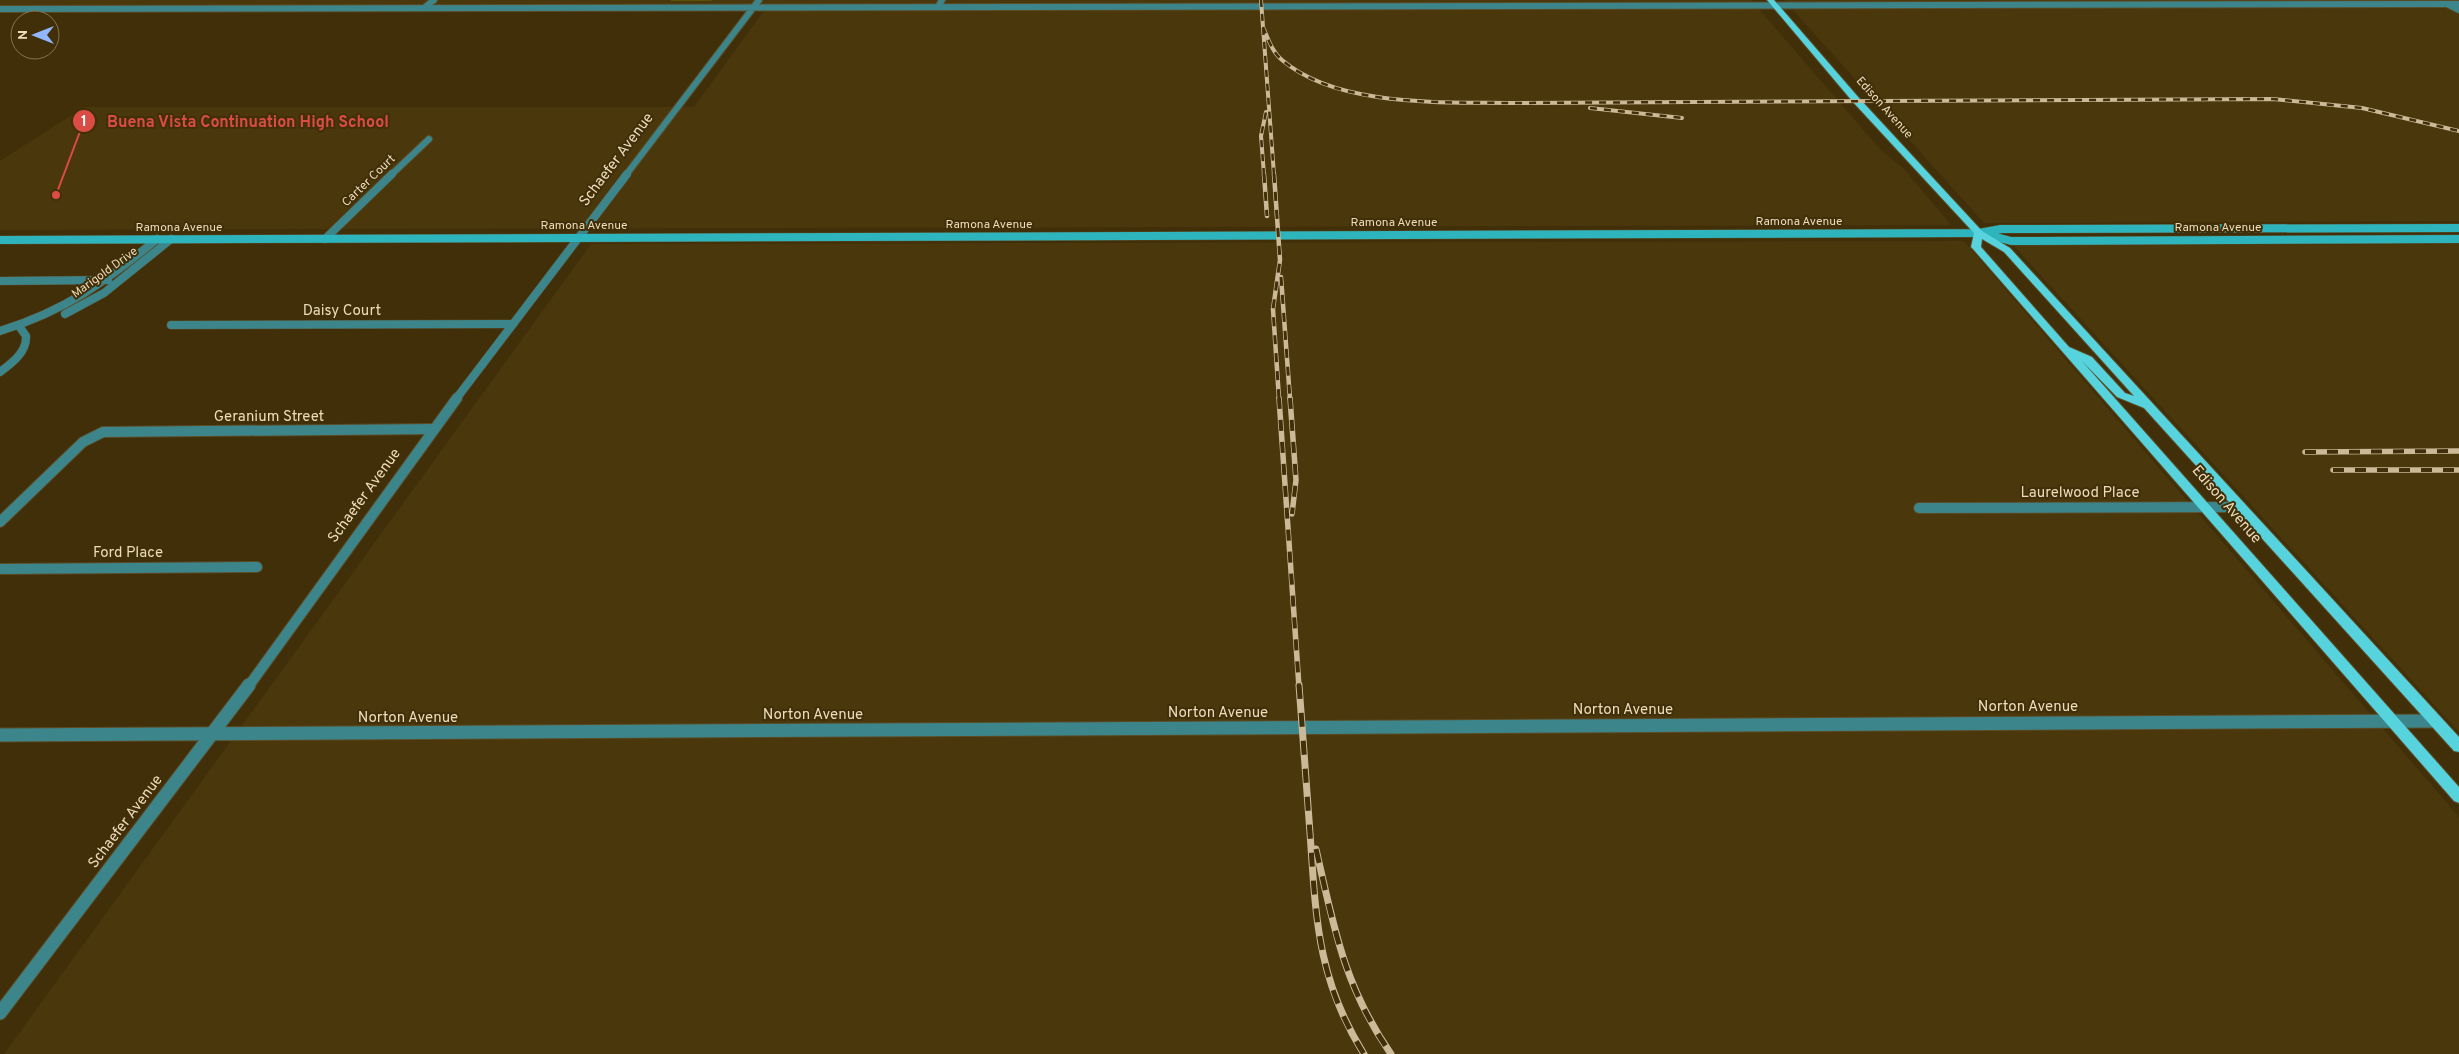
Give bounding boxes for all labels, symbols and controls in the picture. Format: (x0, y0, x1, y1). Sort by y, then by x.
north arrow (10, 10, 60, 60)
text: N (15, 30, 32, 40)
street label: Edison Avenue (1852, 74, 1916, 142)
callout: Buena Vista Continuation High School (71, 106, 399, 137)
street label: Schaefer Avenue (576, 109, 658, 211)
text: 1 (81, 113, 87, 132)
text: Buena Vista Continuation High School (107, 113, 389, 133)
street label: Carter Court (339, 152, 399, 210)
street label: Ramona Avenue (1756, 214, 1842, 230)
street label: Ramona Avenue (1351, 215, 1437, 231)
street label: Ramona Avenue (946, 217, 1032, 233)
street label: Ramona Avenue (541, 218, 627, 234)
street label: Ramona Avenue (136, 220, 222, 236)
street label: Ramona Avenue (2175, 220, 2261, 236)
street label: Marigold Drive (69, 244, 141, 302)
street label: Daisy Court (303, 302, 381, 321)
street label: Geranium Street (214, 408, 324, 427)
street label: Schaefer Avenue (324, 445, 406, 547)
street label: Edison Avenue (2187, 462, 2265, 548)
street label: Laurelwood Place (2020, 484, 2140, 503)
street label: Ford Place (93, 544, 163, 563)
street label: Norton Avenue (1978, 698, 2078, 717)
street label: Norton Avenue (1573, 701, 1673, 720)
street label: Norton Avenue (1168, 704, 1268, 723)
street label: Norton Avenue (763, 706, 863, 725)
street label: Norton Avenue (358, 709, 458, 728)
street label: Schaefer Avenue (85, 771, 167, 873)

